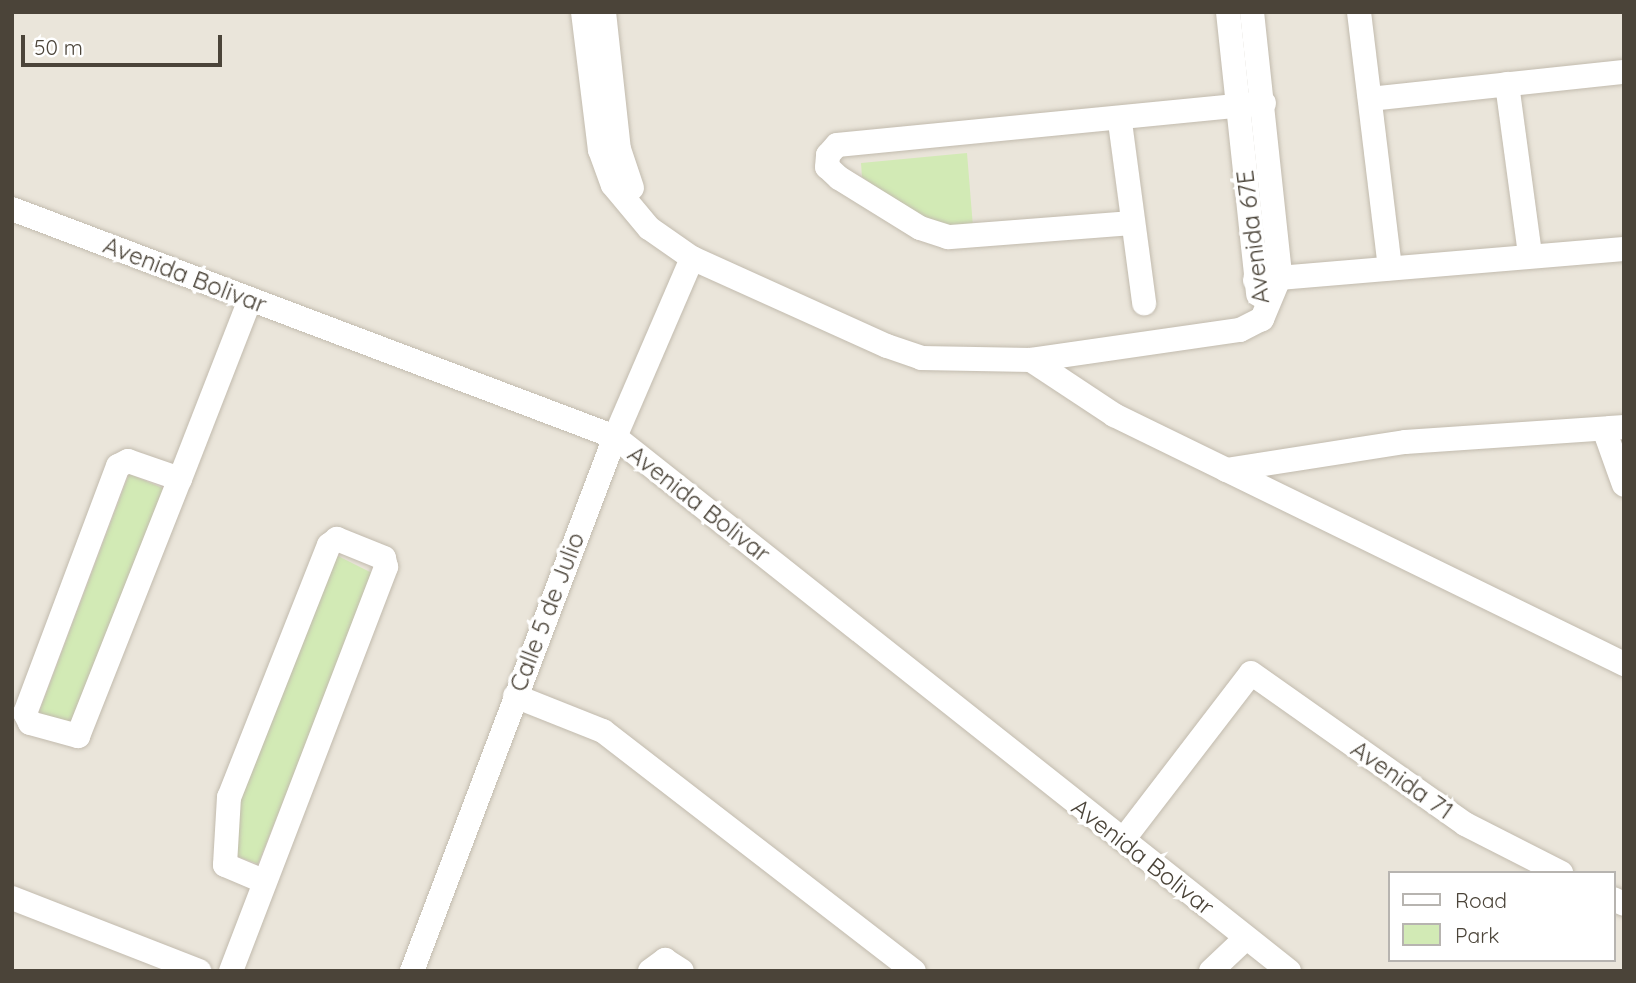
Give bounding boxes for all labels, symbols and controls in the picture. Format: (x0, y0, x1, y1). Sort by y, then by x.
scale bar (24, 21, 226, 65)
text: 50 m (34, 34, 83, 60)
street label: Avenida 67E (1231, 168, 1275, 306)
street label: Avenida Bolivar (99, 231, 271, 319)
street label: Avenida Bolivar (622, 439, 776, 569)
street label: Calle 5 de Julio (503, 528, 591, 696)
street label: Avenida 71 (1345, 734, 1459, 826)
street label: Avenida Bolivar (1066, 792, 1220, 922)
legend (1388, 871, 1615, 962)
text: Road (1455, 887, 1507, 913)
text: Park (1455, 922, 1499, 948)

